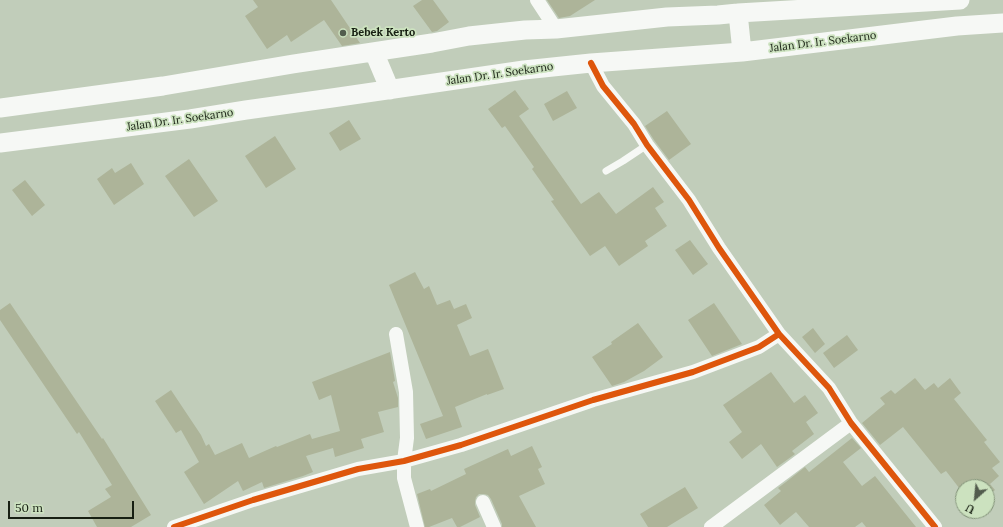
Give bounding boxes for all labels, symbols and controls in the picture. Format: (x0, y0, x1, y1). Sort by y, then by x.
place label: Bebek Kerto (351, 26, 415, 40)
marker: Bebek Kerto (338, 28, 348, 38)
street label: Jalan Dr. Ir. Soekarno (769, 29, 877, 55)
street label: Jalan Dr. Ir. Soekarno (446, 60, 554, 88)
street label: Jalan Dr. Ir. Soekarno (126, 106, 234, 134)
north arrow (955, 479, 995, 519)
scale bar (10, 493, 136, 519)
text: 50 m (15, 500, 43, 515)
text: U (963, 501, 977, 517)

